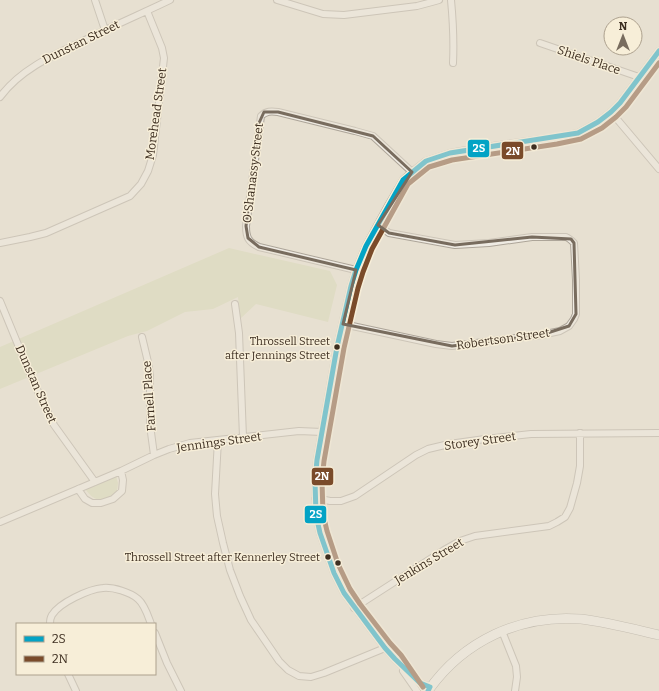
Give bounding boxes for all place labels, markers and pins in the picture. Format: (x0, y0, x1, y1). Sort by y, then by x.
unlabelled marker (529, 142, 539, 152)
place label: Throssell Street after Jennings Street (225, 335, 330, 362)
marker: Throssell Street after Jennings Street (332, 342, 342, 352)
place label: Throssell Street after Kennerley Street (125, 551, 320, 564)
marker: Throssell Street after Kennerley Street (323, 552, 333, 562)
unlabelled marker (333, 558, 343, 568)

